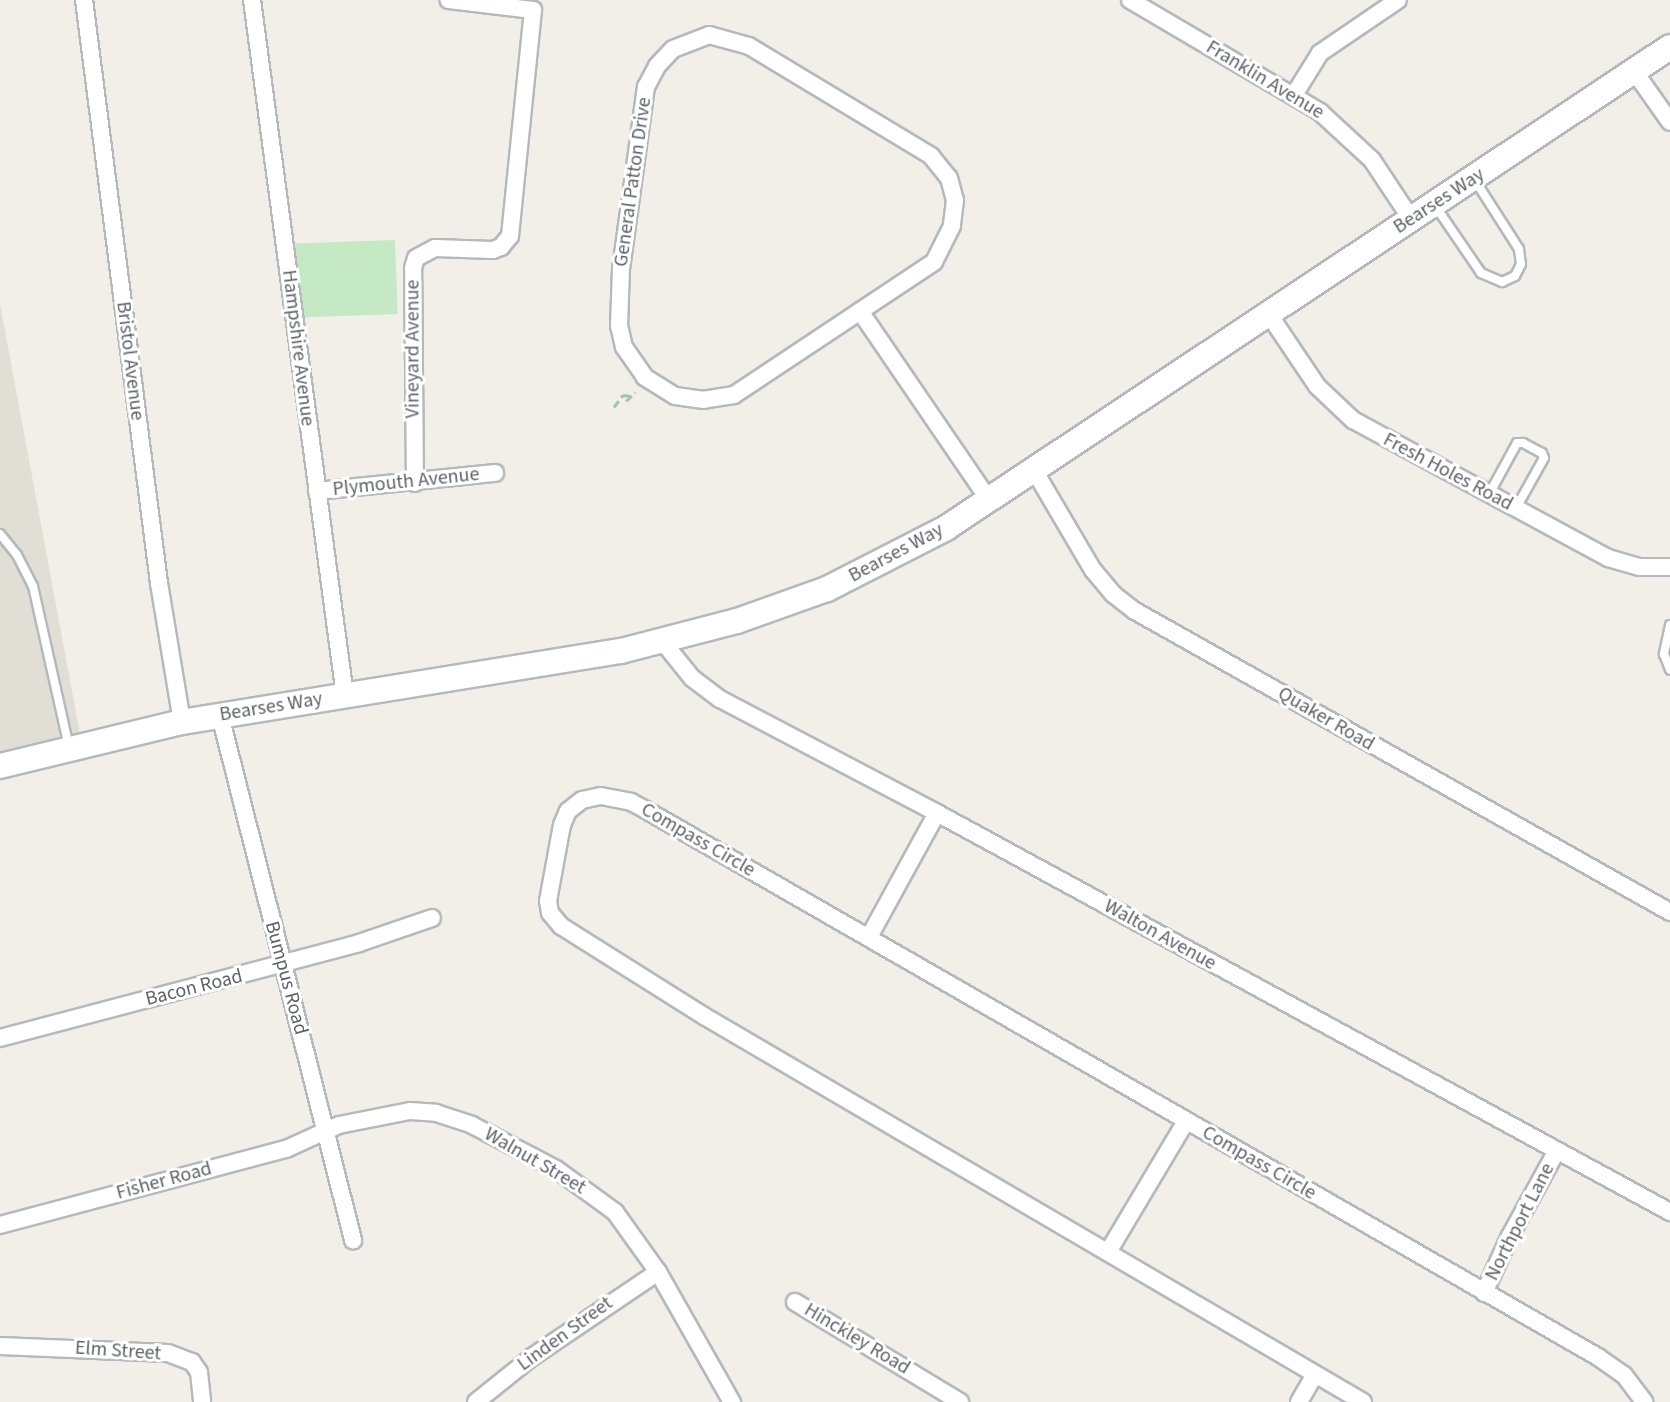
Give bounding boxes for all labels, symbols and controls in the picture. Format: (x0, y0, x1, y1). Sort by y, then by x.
street label: Franklin Avenue (1202, 35, 1328, 125)
street label: General Patton Drive (609, 96, 657, 268)
street label: Bearses Way (1389, 163, 1489, 239)
street label: Hampshire Avenue (277, 269, 319, 427)
street label: Vineyard Avenue (401, 280, 425, 418)
street label: Bristol Avenue (111, 300, 149, 422)
street label: Fresh Holes Road (1379, 428, 1517, 516)
street label: Plymouth Avenue (331, 462, 481, 502)
street label: Bearses Way (845, 518, 947, 588)
street label: Quaker Road (1273, 682, 1379, 756)
street label: Bearses Way (218, 687, 324, 727)
street label: Compass Circle (637, 798, 759, 882)
street label: Walton Avenue (1100, 894, 1220, 976)
street label: Bumpus Road (259, 919, 313, 1037)
street label: Bacon Road (143, 964, 245, 1012)
street label: Compass Circle (1198, 1121, 1320, 1205)
street label: Walnut Street (480, 1122, 590, 1200)
street label: Fisher Road (114, 1157, 214, 1205)
street label: Northport Lane (1480, 1159, 1560, 1285)
street label: Linden Street (513, 1291, 617, 1377)
street label: Hinckley Road (800, 1298, 914, 1380)
street label: Elm Street (74, 1336, 162, 1366)

